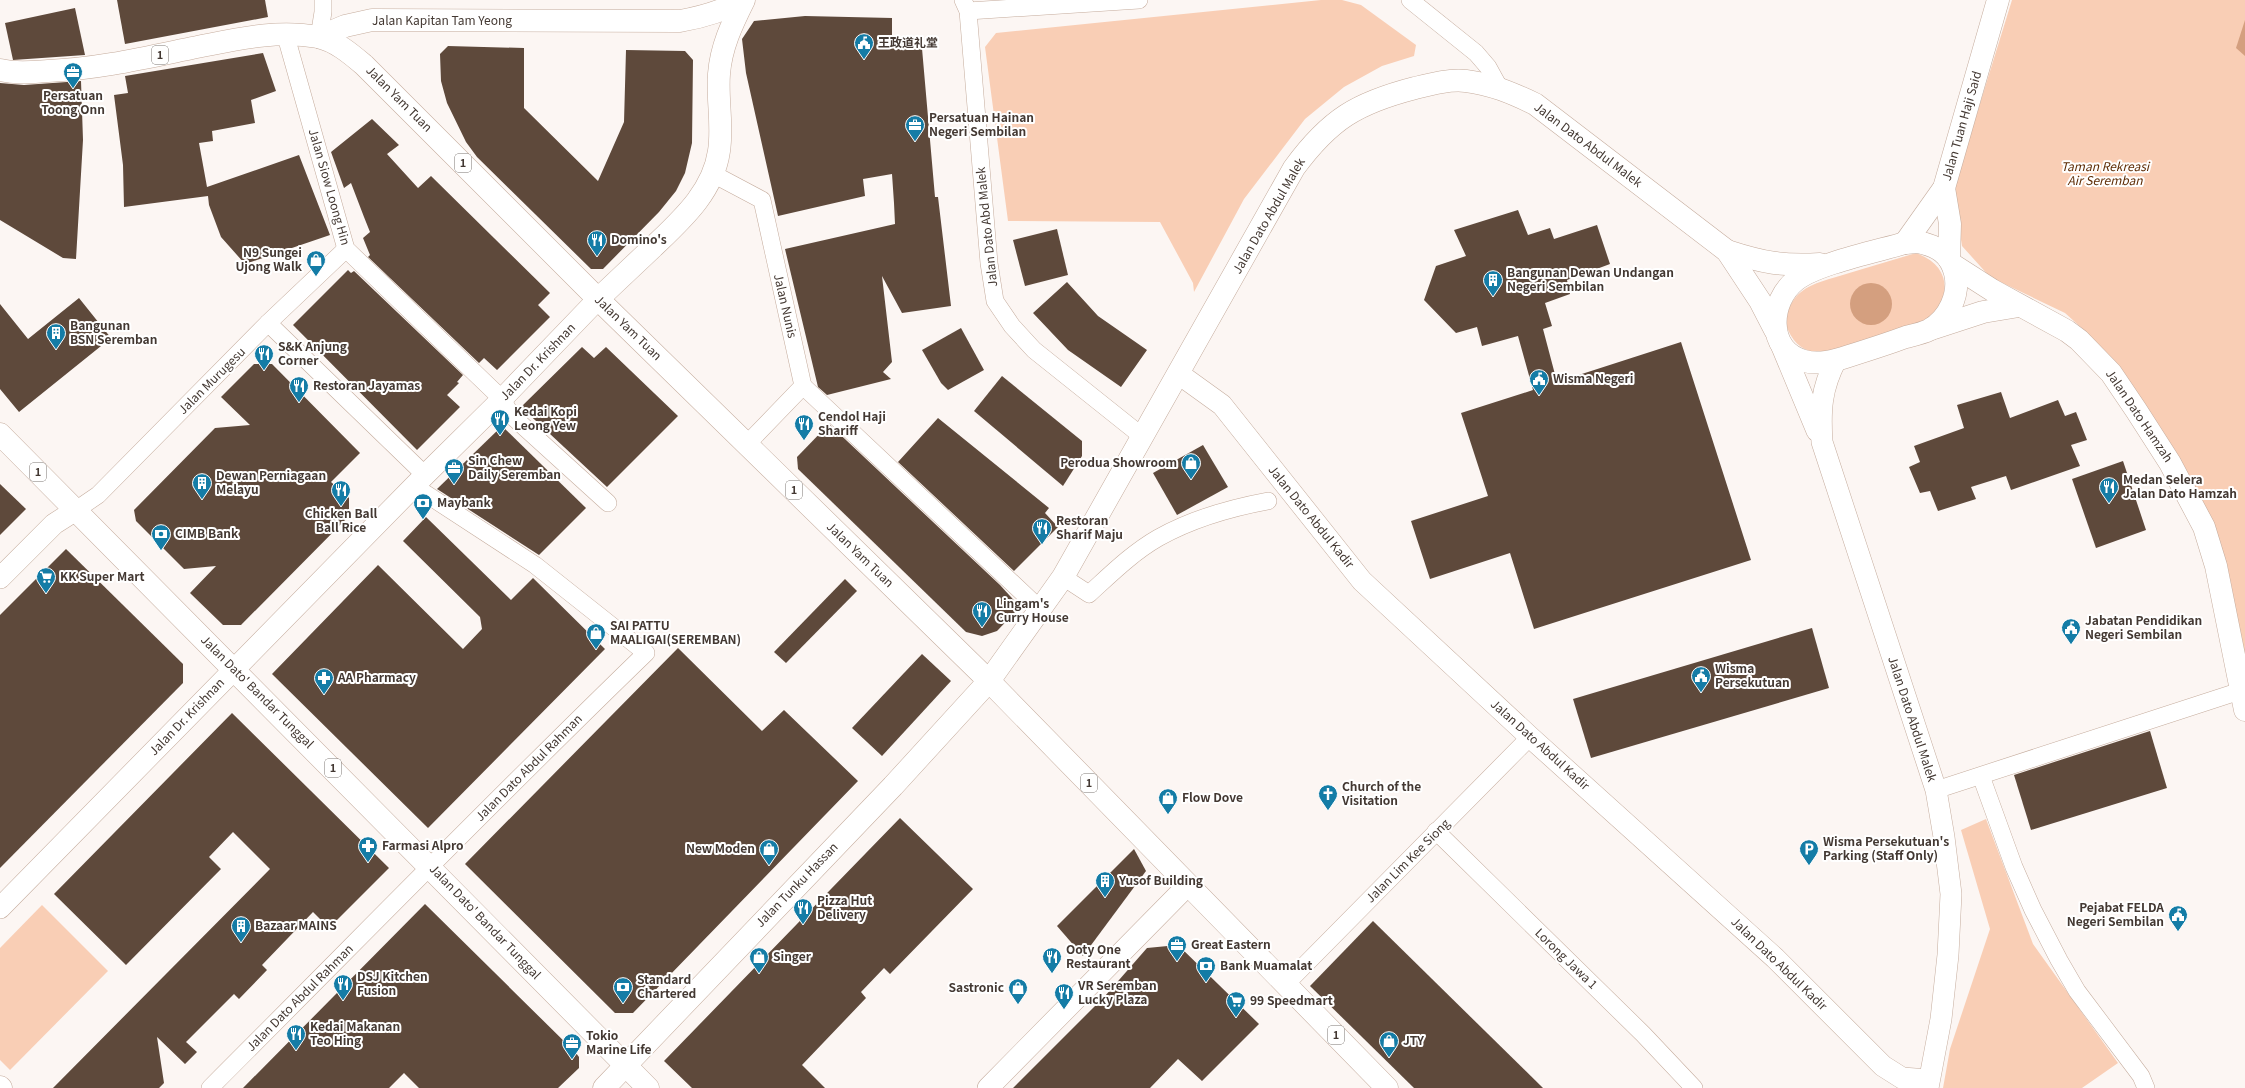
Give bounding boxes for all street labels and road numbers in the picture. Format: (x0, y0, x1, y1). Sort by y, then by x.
street label: Jalan Kapitan Tam Yeong (372, 11, 512, 28)
road number: 1 (152, 46, 168, 64)
street label: Jalan Yam Tuan (363, 61, 437, 135)
street label: Jalan Tuan Haji Said (1937, 69, 1984, 182)
street label: Jalan Dato Abdul Malek (1531, 98, 1647, 190)
street label: Jalan Siow Loong Hin (306, 126, 355, 247)
road number: 1 (455, 154, 471, 172)
street label: Jalan Dato Abdul Malek (1228, 154, 1308, 276)
street label: Jalan Dato Abd Malek (971, 166, 1000, 288)
street label: Jalan Nunis (771, 272, 802, 340)
street label: Jalan Yam Tuan (592, 291, 666, 363)
street label: Jalan Dr. Krishnan (496, 319, 578, 403)
street label: Jalan Murugesu (174, 343, 248, 417)
street label: Jalan Dato Hamzah (2103, 365, 2178, 465)
street label: Jalan Dato Abdul Kadir (1265, 461, 1359, 571)
road number: 1 (30, 463, 46, 481)
road number: 1 (786, 481, 802, 499)
street label: Jalan Yam Tuan (824, 518, 898, 590)
street label: Jalan Dato' Bandar Tunggal (198, 631, 318, 751)
street label: Jalan Dato Abdul Malek (1885, 654, 1942, 784)
street label: Jalan Dr. Krishnan (145, 674, 227, 758)
street label: Jalan Dato Abdul Kadir (1488, 695, 1594, 793)
street label: Jalan Dato Abdul Rahman (471, 710, 585, 824)
road number: 1 (325, 759, 341, 777)
road number: 1 (1081, 774, 1097, 792)
street label: Jalan Lim Kee Siong (1361, 814, 1453, 906)
street label: Jalan Tunku Hassan (751, 838, 841, 930)
street label: Jalan Dato' Bandar Tunggal (427, 860, 545, 982)
street label: Jalan Dato Abdul Kadir (1728, 912, 1832, 1014)
street label: Lorong Jawa 1 (1532, 924, 1602, 992)
street label: Jalan Dato Abdul Rahman (242, 940, 356, 1054)
road number: 1 (1328, 1026, 1344, 1044)

